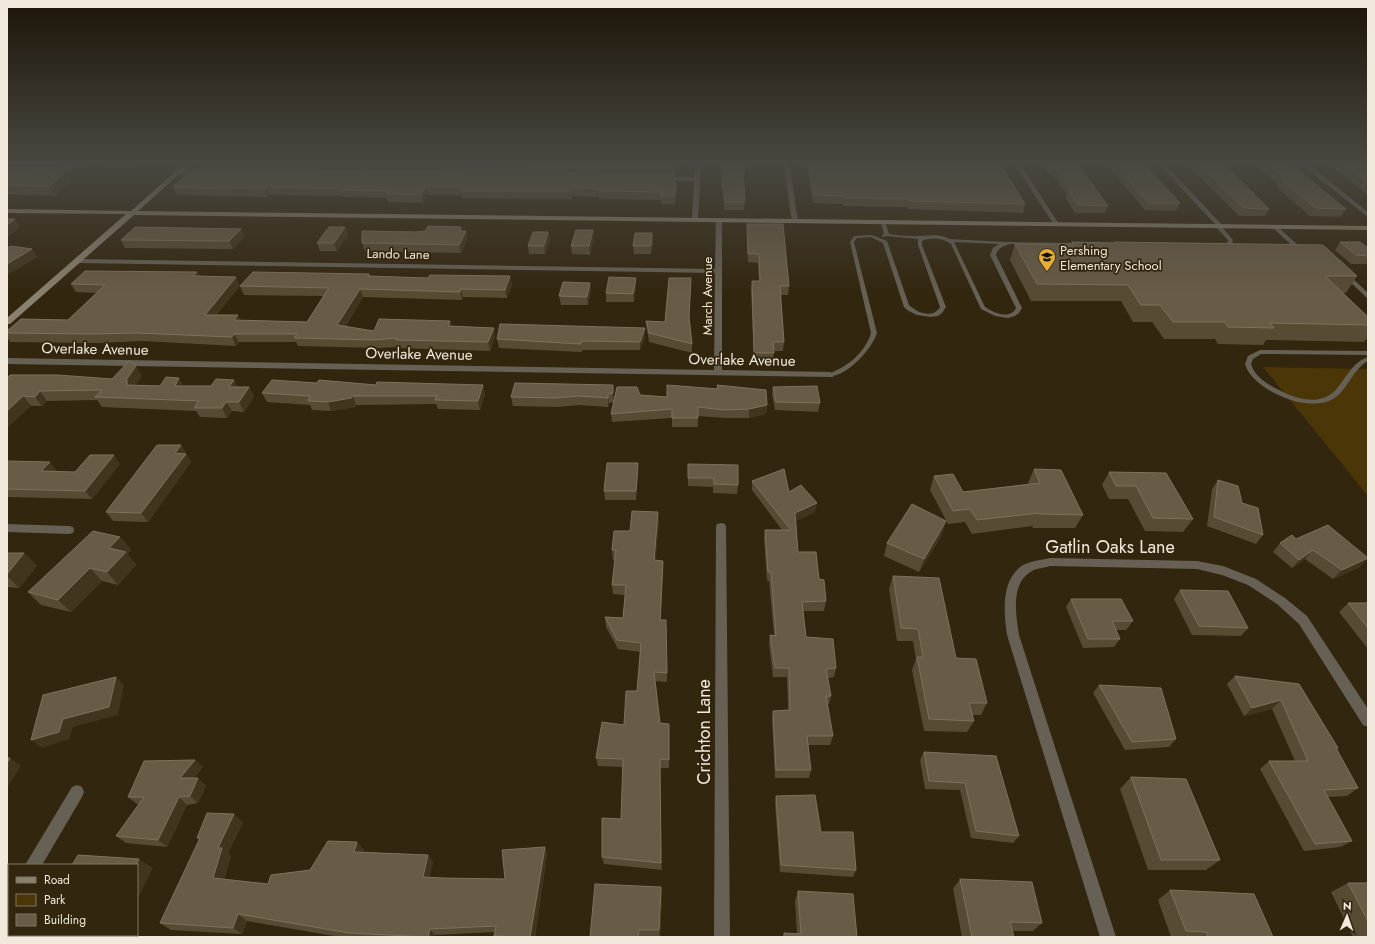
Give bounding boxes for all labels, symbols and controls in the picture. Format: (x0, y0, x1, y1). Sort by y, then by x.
place label: Pershing Elementary School (1060, 241, 1162, 275)
street label: Lando Lane (366, 244, 430, 264)
school or university icon: Pershing Elementary School (1037, 247, 1057, 272)
street label: March Avenue (698, 256, 717, 335)
street label: Overlake Avenue (41, 337, 149, 361)
street label: Overlake Avenue (365, 342, 473, 366)
street label: Overlake Avenue (688, 348, 796, 372)
street label: Gatlin Oaks Lane (1045, 534, 1175, 560)
street label: Crichton Lane (691, 679, 717, 785)
legend (8, 864, 138, 936)
text: Road (44, 871, 70, 889)
text: Park (44, 891, 66, 909)
north arrow (1327, 896, 1367, 936)
text: N (1343, 898, 1352, 914)
text: Building (44, 911, 86, 929)

